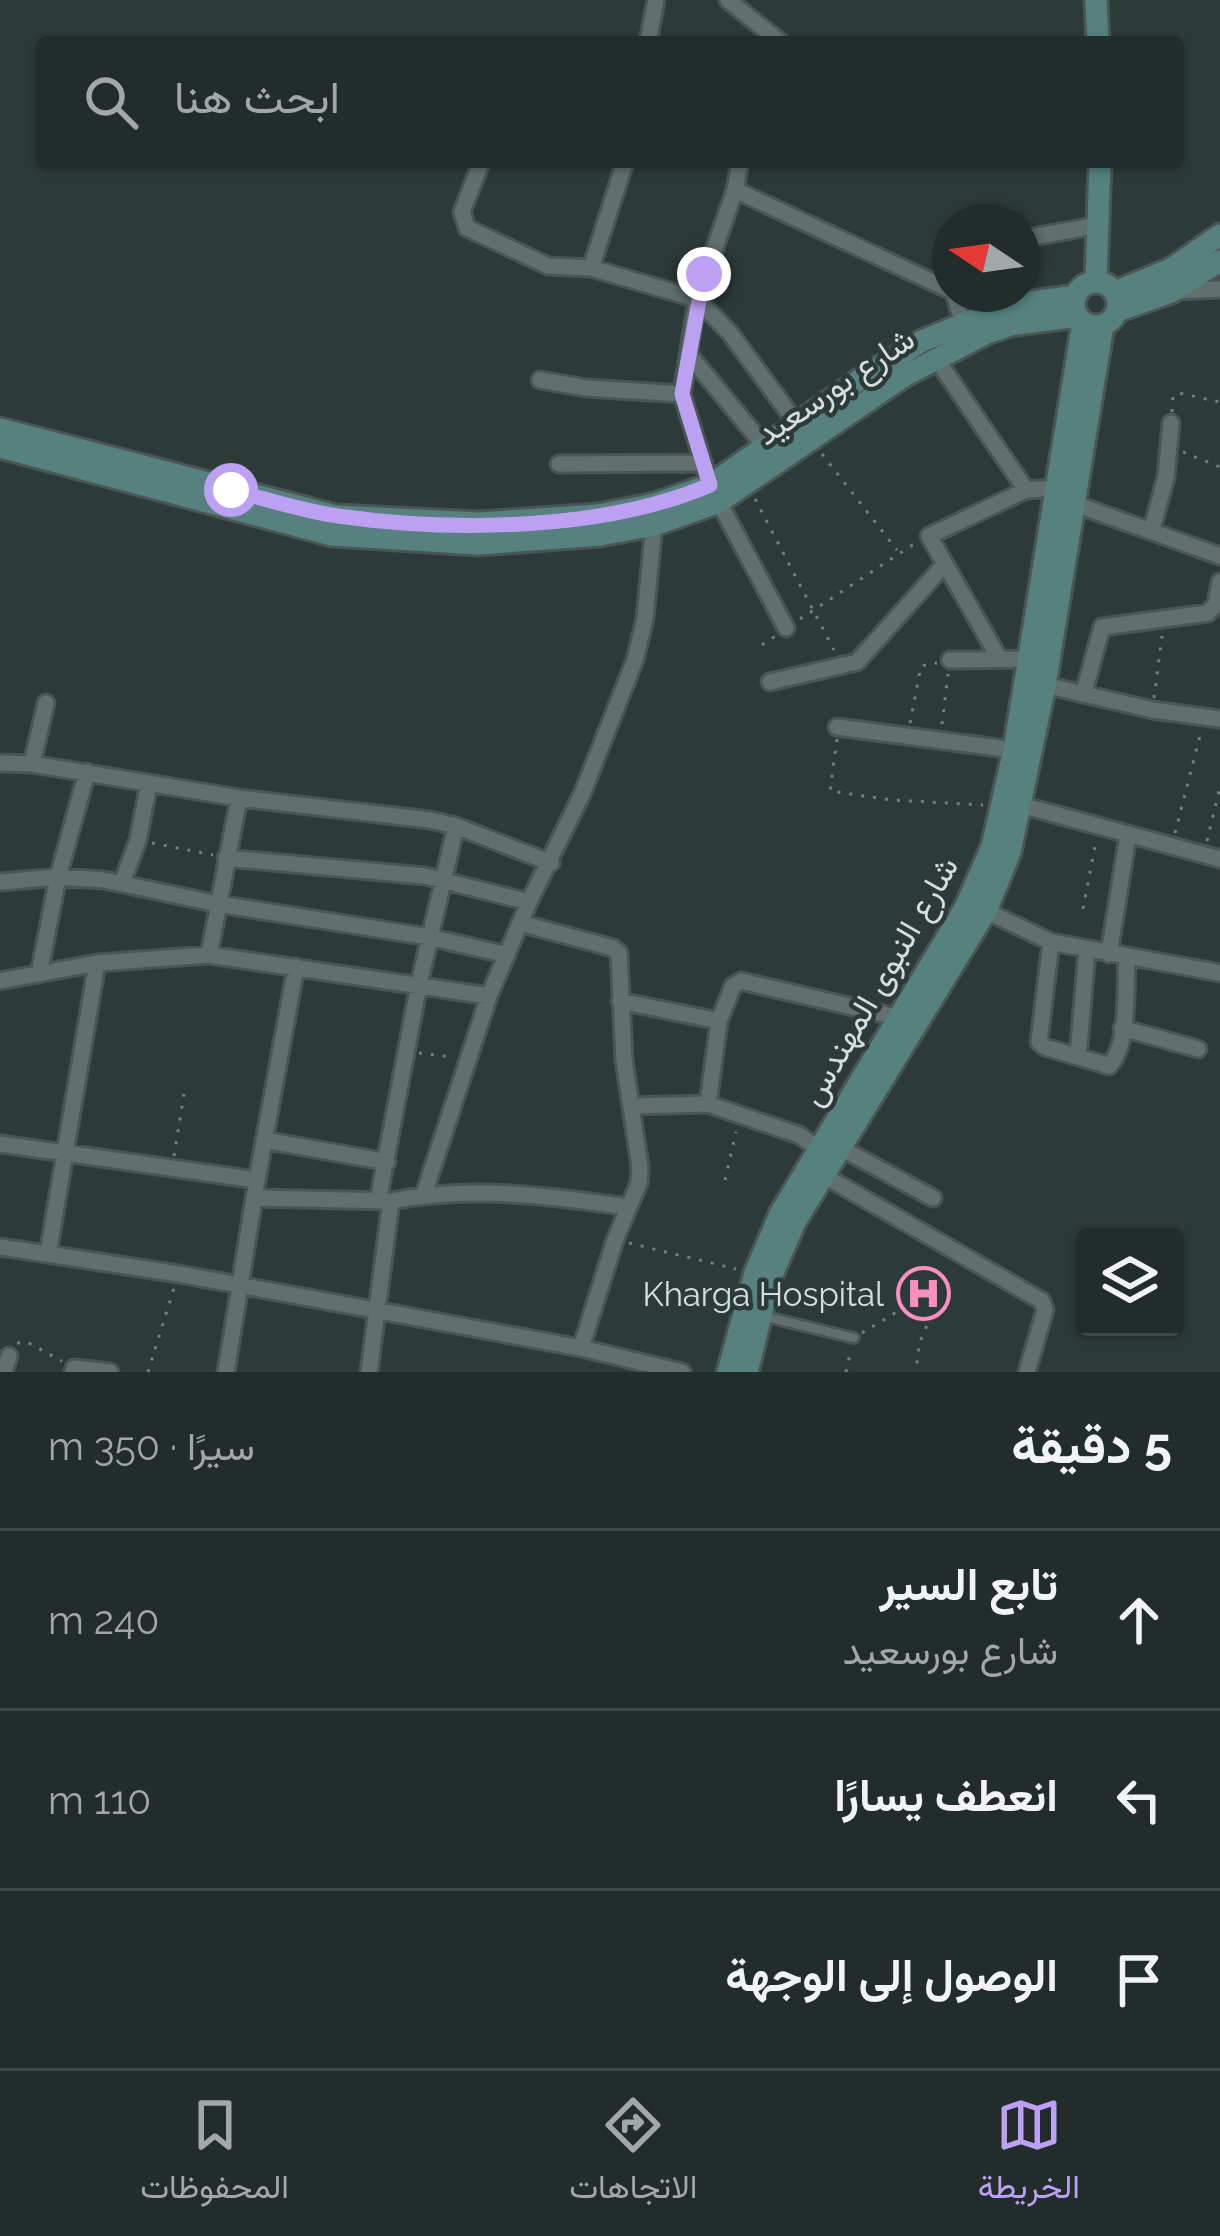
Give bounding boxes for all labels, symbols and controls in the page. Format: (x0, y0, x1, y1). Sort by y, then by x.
search box (36, 36, 1184, 168)
icon: search (78, 69, 144, 135)
text: ابحث هنا (174, 71, 340, 124)
north arrow (932, 204, 1040, 312)
route end (677, 247, 731, 301)
street label: شارع بورسعيد (749, 319, 923, 456)
route start (204, 463, 258, 517)
street label: شارع النبوى المهندس (792, 850, 969, 1114)
map controls (1076, 1228, 1184, 1336)
button: layers (1076, 1228, 1184, 1336)
hospital icon: Kharga Hospital (895, 1266, 951, 1322)
place label: Kharga Hospital (642, 1275, 885, 1314)
text: 5 دقيقة (1011, 1415, 1172, 1475)
text: سيرًا · 350 m (48, 1423, 255, 1469)
text: تابع السير (879, 1558, 1058, 1611)
icon: ahead (1106, 1587, 1172, 1653)
text: 240 m (48, 1597, 159, 1643)
text: شارع بورسعيد (843, 1627, 1058, 1673)
icon: left (1106, 1767, 1172, 1833)
text: انعطف يسارًا (834, 1769, 1058, 1822)
text: 110 m (48, 1777, 151, 1823)
icon: arrive (1106, 1947, 1172, 2013)
text: الوصول إلى الوجهة (725, 1949, 1058, 2002)
tab: المحفوظات (140, 2092, 289, 2216)
tab: الاتجاهات (569, 2092, 697, 2216)
tab: الخريطة (978, 2092, 1080, 2216)

